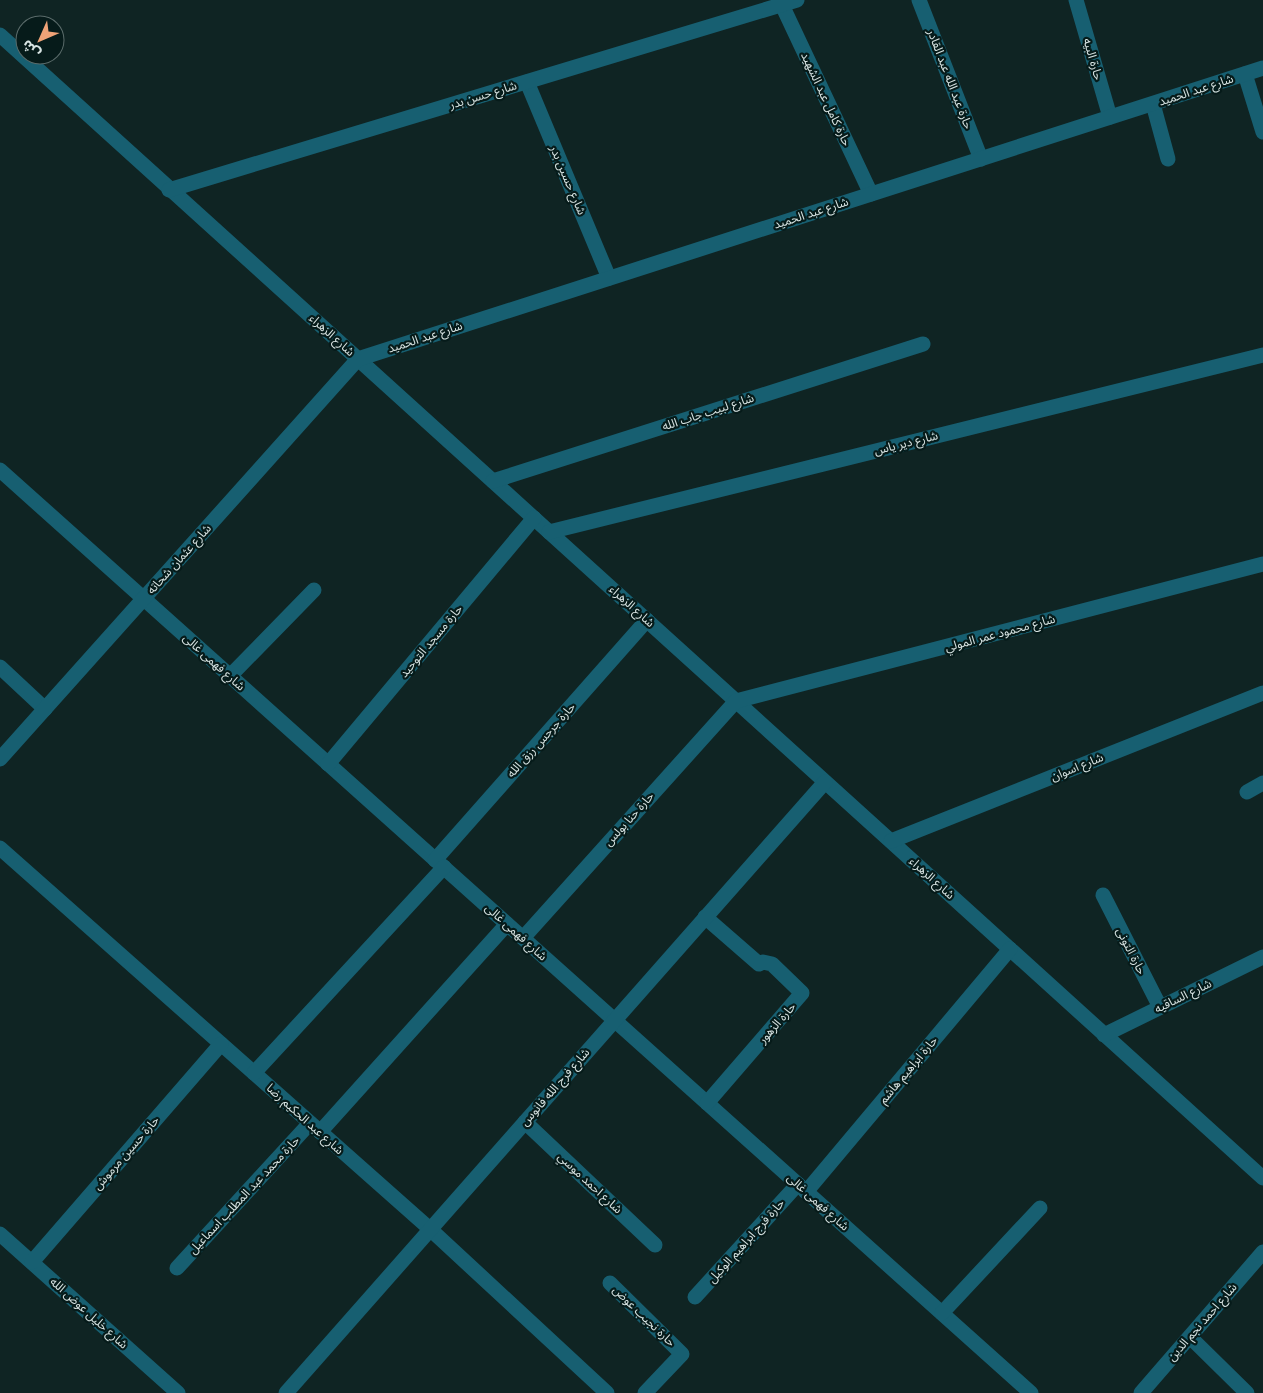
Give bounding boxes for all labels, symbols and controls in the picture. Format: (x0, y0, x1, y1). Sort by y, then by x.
north arrow (15, 15, 65, 65)
street label: حارة عبد الله عبد القادر (924, 26, 976, 131)
text: ش (18, 36, 44, 62)
street label: حارة البيه (1080, 36, 1107, 82)
street label: حارة كامل عبد الشهيد (798, 49, 855, 148)
street label: شارع عبد الحميد (1157, 70, 1236, 111)
street label: شارع حسن بدر (446, 77, 519, 114)
street label: شارع حسين بدر (545, 142, 590, 218)
street label: شارع عبد الحميد (772, 193, 851, 234)
street label: شارع الزهراء (305, 310, 358, 360)
street label: شارع عبد الحميد (386, 317, 465, 358)
street label: شارع لبيب جاب الله (660, 390, 756, 435)
street label: شارع دير ياس (872, 427, 940, 460)
street label: شارع عثمان شحاته (143, 521, 215, 598)
street label: شارع الزهراء (605, 581, 658, 631)
street label: حارة مسجد التوحيد (396, 601, 465, 680)
street label: شارع محمود عمر المولي (943, 611, 1057, 657)
street label: شارع فهمى غالى (179, 630, 248, 695)
street label: حارة جرجس رزق الله (503, 699, 578, 780)
street label: شارع اسوان (1048, 749, 1106, 786)
street label: حارة حنا بولس (600, 789, 657, 849)
street label: شارع الزهراء (905, 853, 958, 903)
street label: شارع فهمى غالى (481, 900, 550, 965)
street label: حارة التونى (1113, 925, 1150, 977)
street label: شارع الساقيه (1152, 975, 1215, 1018)
street label: حارة الزهور (754, 999, 799, 1047)
street label: حارة ابراهيم هاشم (875, 1033, 942, 1108)
street label: شارع فرج الله فانوس (517, 1045, 594, 1130)
street label: شارع عبد الحكيم رضا (262, 1080, 347, 1159)
street label: حارة حسين مرموش (89, 1113, 162, 1193)
street label: حارة محمد عبد المطلب اسماعيل (185, 1133, 302, 1257)
street label: شارع احمد موسي (553, 1149, 626, 1219)
street label: شارع فهمى غالى (783, 1170, 852, 1235)
street label: حارة فرج ابراهيم الوكيل (704, 1196, 789, 1287)
street label: شارع خليل عوض الله (46, 1274, 131, 1353)
street label: شارع احمد نجم الدين (1164, 1280, 1241, 1365)
street label: حارة نجيب عوض (610, 1282, 679, 1350)

